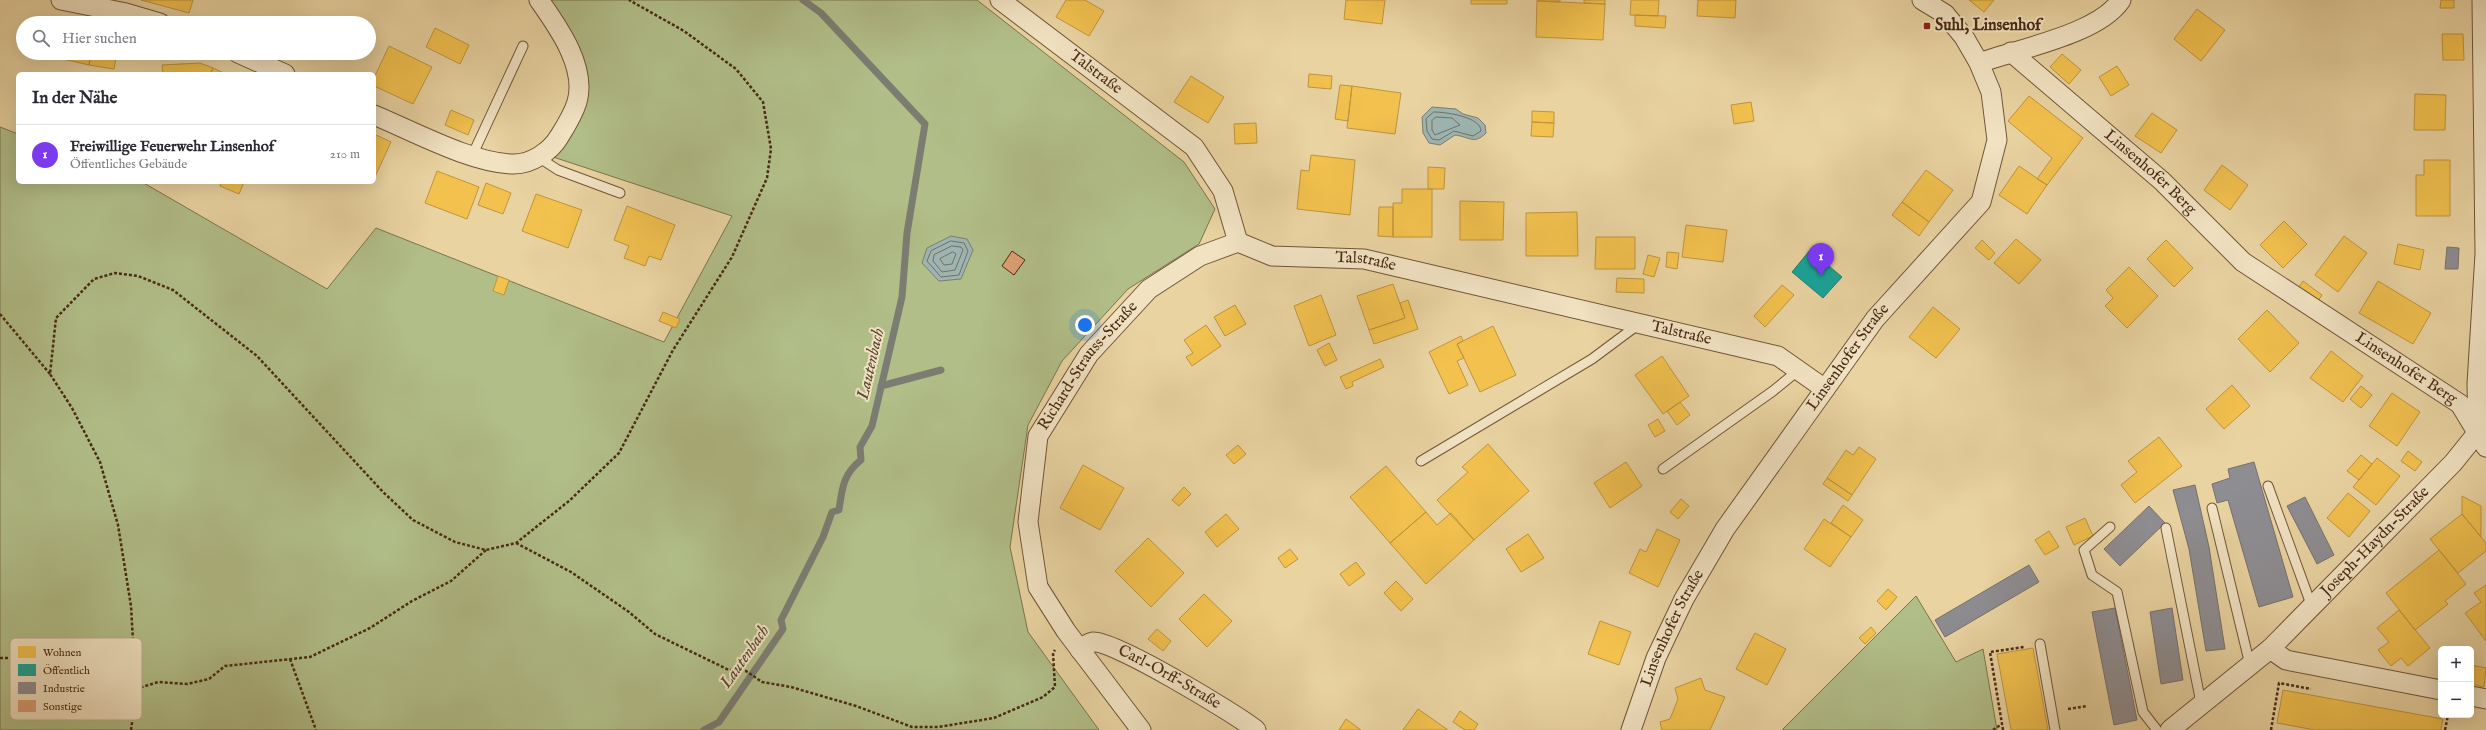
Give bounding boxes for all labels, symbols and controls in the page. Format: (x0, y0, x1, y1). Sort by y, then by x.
search box (16, 16, 376, 60)
place label: Suhl, Linsenhof (1935, 16, 2044, 36)
marker: Suhl, Linsenhof (1922, 21, 1932, 31)
icon: search (30, 27, 52, 49)
text: Hier suchen (62, 29, 137, 48)
street label: Talstraße (1065, 46, 1126, 99)
text: In der Nähe (32, 88, 117, 109)
street label: Linsenhofer Berg (2100, 126, 2201, 220)
text: Freiwillige Feuerwehr Linsenhof (70, 137, 274, 156)
text: 1 (43, 146, 47, 163)
text: 210 m (330, 146, 360, 163)
text: Öffentliches Gebäude (70, 156, 187, 173)
pin: 1 (1808, 243, 1834, 276)
street label: Talstraße (1335, 248, 1398, 276)
street label: Richard-Strauss-Straße (1034, 297, 1142, 434)
street label: Linsenhofer Straße (1803, 300, 1894, 415)
your location (1075, 315, 1095, 335)
street label: Talstraße (1649, 317, 1713, 350)
water label: Lautenbach (852, 326, 889, 402)
street label: Linsenhofer Berg (2351, 328, 2461, 409)
street label: Joseph-Haydn-Straße (2315, 482, 2434, 603)
street label: Linsenhofer Straße (1637, 566, 1709, 689)
water label: Lautenbach (715, 621, 774, 693)
legend (10, 638, 142, 720)
street label: Carl-Orff-Straße (1115, 641, 1224, 714)
text: Wohnen (43, 646, 82, 660)
map controls (2438, 646, 2474, 718)
button: + (2438, 646, 2474, 682)
text: Öffentlich (43, 664, 90, 678)
text: Industrie (43, 682, 85, 696)
button: − (2438, 682, 2474, 718)
text: Sonstige (43, 700, 82, 714)

